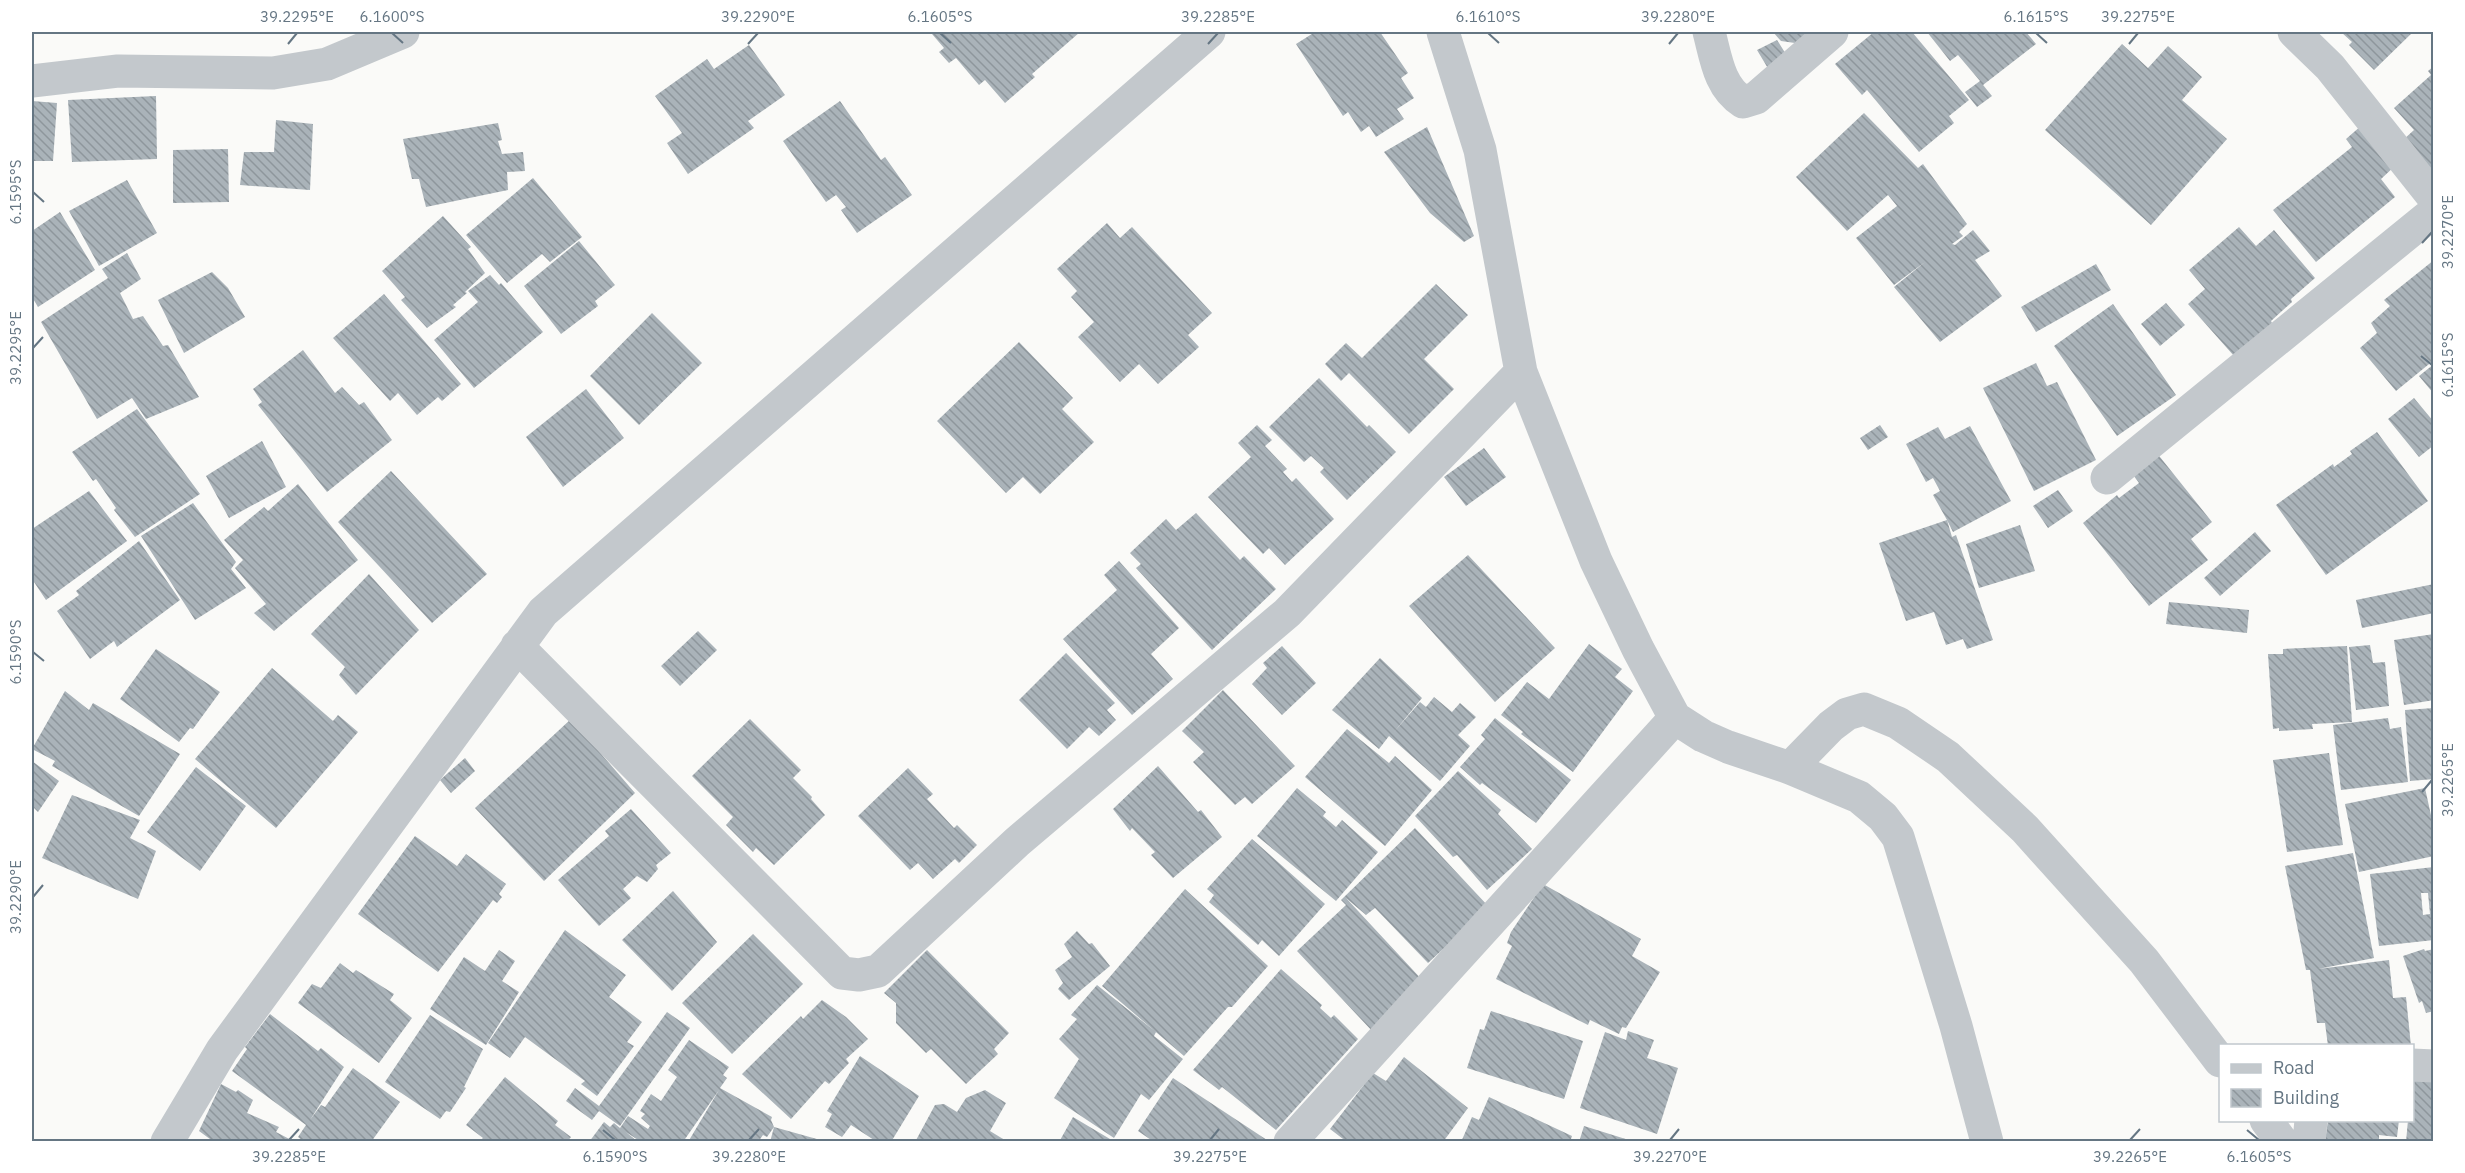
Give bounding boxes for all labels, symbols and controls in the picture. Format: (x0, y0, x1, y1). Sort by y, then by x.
text: 39.2295°E (260, 7, 334, 26)
text: 6.1600°S (360, 7, 424, 26)
text: 39.2290°E (721, 7, 795, 26)
text: 6.1605°S (908, 7, 972, 26)
text: 39.2285°E (1181, 7, 1255, 26)
text: 6.1610°S (1456, 7, 1520, 26)
text: 39.2280°E (1641, 7, 1715, 26)
text: 6.1615°S (2004, 7, 2068, 26)
text: 39.2275°E (2101, 7, 2175, 26)
text: 6.1595°S (6, 160, 25, 224)
text: 39.2270°E (2438, 195, 2457, 269)
text: 39.2295°E (6, 311, 25, 385)
text: 6.1615°S (2438, 333, 2457, 397)
text: 6.1590°S (6, 620, 25, 684)
text: 39.2265°E (2438, 743, 2457, 817)
text: 39.2290°E (6, 860, 25, 934)
legend (2219, 1044, 2414, 1122)
text: Road (2273, 1056, 2314, 1079)
text: Building (2273, 1086, 2340, 1109)
text: 39.2285°E (252, 1147, 326, 1166)
text: 6.1590°S (583, 1147, 647, 1166)
text: 39.2280°E (712, 1147, 786, 1166)
text: 39.2275°E (1173, 1147, 1247, 1166)
text: 39.2270°E (1633, 1147, 1707, 1166)
text: 39.2265°E (2093, 1147, 2167, 1166)
text: 6.1605°S (2227, 1147, 2291, 1166)

